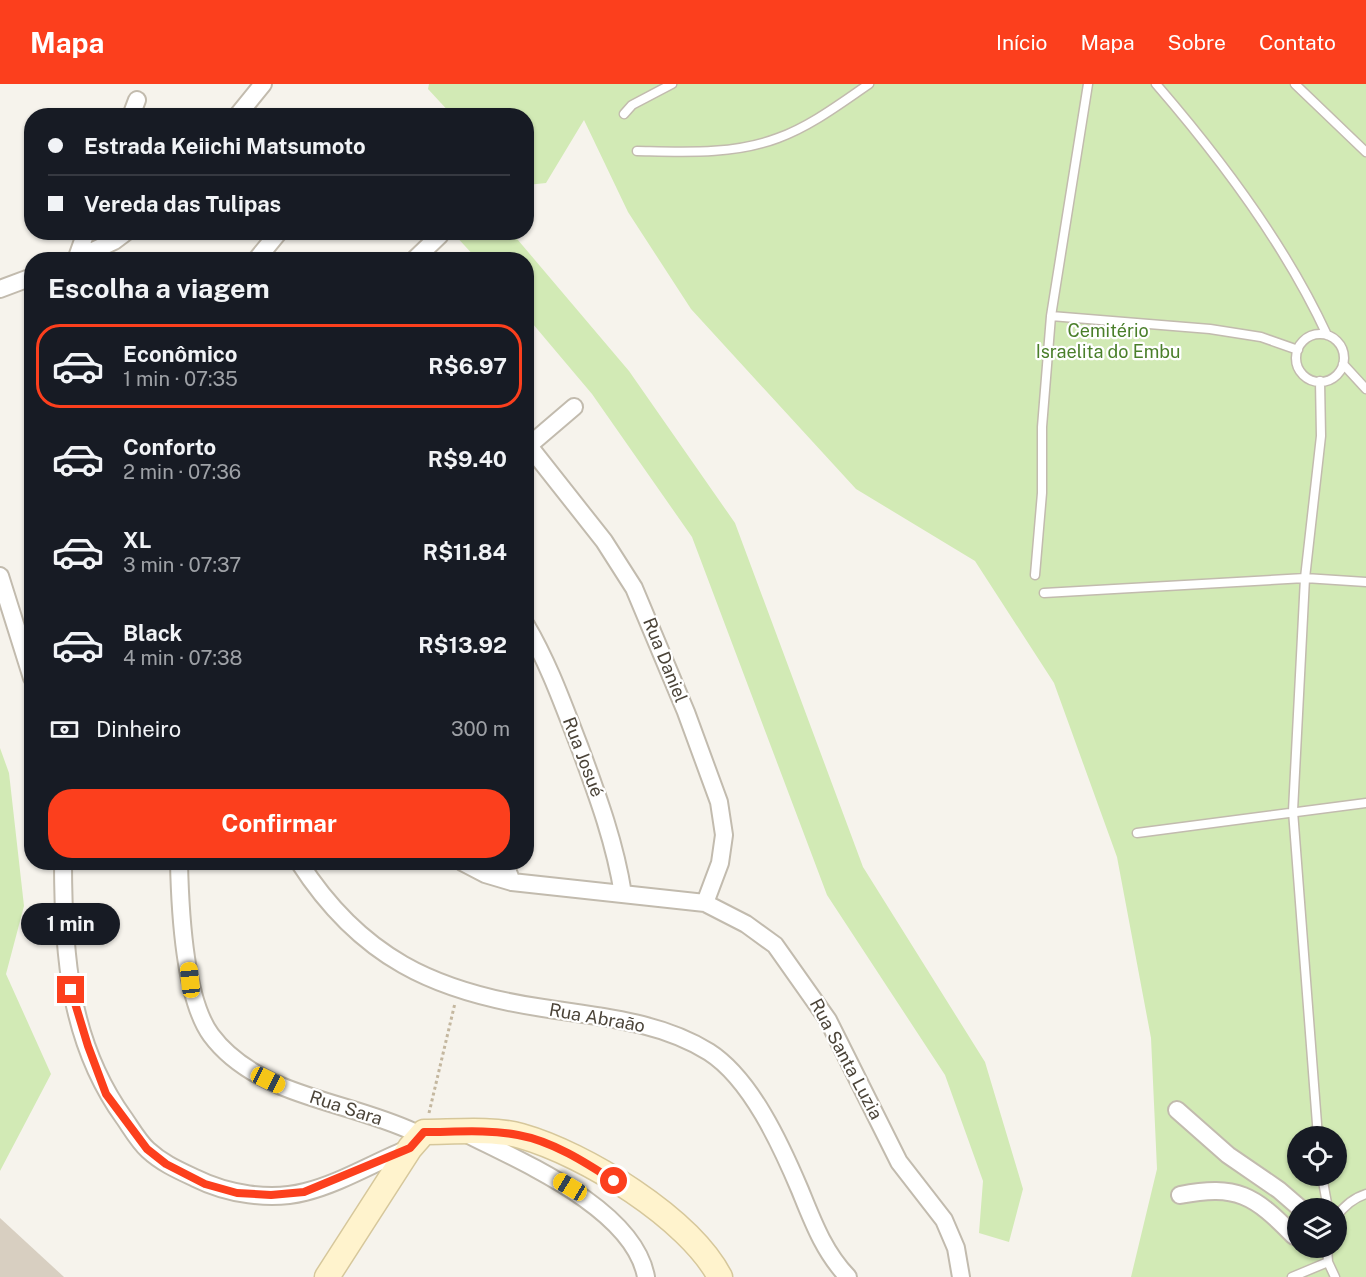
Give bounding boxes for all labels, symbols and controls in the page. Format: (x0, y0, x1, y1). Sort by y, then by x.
text: Mapa (30, 26, 104, 59)
text: Início (996, 30, 1047, 55)
text: Mapa (1080, 30, 1135, 55)
text: Sobre (1168, 30, 1226, 55)
text: Contato (1259, 30, 1336, 55)
text: Estrada Keiichi Matsumoto (84, 133, 366, 159)
text: Vereda das Tulipas (84, 191, 281, 217)
text: Escolha a viagem (48, 272, 270, 304)
park label: Cemitério Israelita do Embu (1036, 320, 1180, 362)
icon: car (51, 339, 105, 393)
text: Econômico (123, 341, 238, 367)
text: R$6.97 (428, 353, 507, 379)
text: 1 min · 07:35 (123, 367, 238, 391)
icon: car (51, 432, 105, 486)
text: Conforto (123, 434, 216, 460)
text: R$9.40 (428, 446, 507, 472)
text: 2 min · 07:36 (123, 460, 241, 484)
icon: car (51, 525, 105, 579)
text: XL (123, 527, 151, 553)
text: R$11.84 (423, 539, 507, 565)
text: 3 min · 07:37 (123, 553, 241, 577)
street label: Rua Daniel (639, 614, 692, 705)
icon: car (51, 618, 105, 672)
text: Black (123, 620, 182, 646)
text: R$13.92 (418, 632, 507, 658)
text: 4 min · 07:38 (123, 646, 242, 670)
icon: cash (48, 713, 81, 746)
street label: Rua Josué (559, 714, 608, 800)
text: Dinheiro (96, 716, 181, 742)
text: 300 m (451, 717, 510, 741)
button: Confirmar (48, 789, 510, 858)
callout: 1 min (22, 903, 121, 945)
text: 1 min (46, 912, 95, 936)
car (179, 961, 201, 999)
route end (57, 976, 84, 1003)
street label: Rua Santa Luzia (806, 995, 887, 1123)
street label: Rua Abraão (547, 999, 647, 1036)
car (248, 1064, 288, 1096)
street label: Rua Sara (307, 1086, 385, 1129)
map controls (1287, 1126, 1347, 1258)
button: locate (1287, 1126, 1347, 1186)
route start (600, 1167, 627, 1194)
car (550, 1170, 590, 1204)
button: layers (1287, 1198, 1347, 1258)

